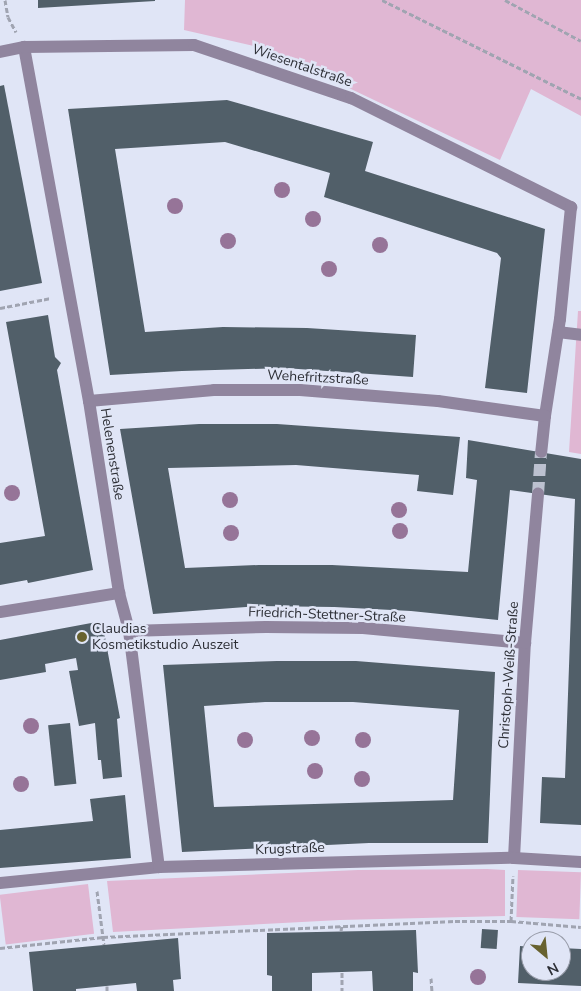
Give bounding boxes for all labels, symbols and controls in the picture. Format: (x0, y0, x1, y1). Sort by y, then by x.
street label: Wiesentalstraße (250, 41, 354, 91)
street label: Wehefritzstraße (267, 367, 369, 389)
street label: Helenenstraße (96, 407, 128, 501)
street label: Christoph-Weiß-Straße (495, 601, 523, 749)
street label: Friedrich-Stettner-Straße (248, 604, 406, 626)
place label: Claudias Kosmetikstudio Auszeit (92, 621, 238, 654)
marker: Claudias Kosmetikstudio Auszeit (76, 631, 88, 643)
street label: Krugstraße (255, 839, 325, 859)
north arrow (521, 931, 571, 981)
text: N (544, 958, 562, 980)

